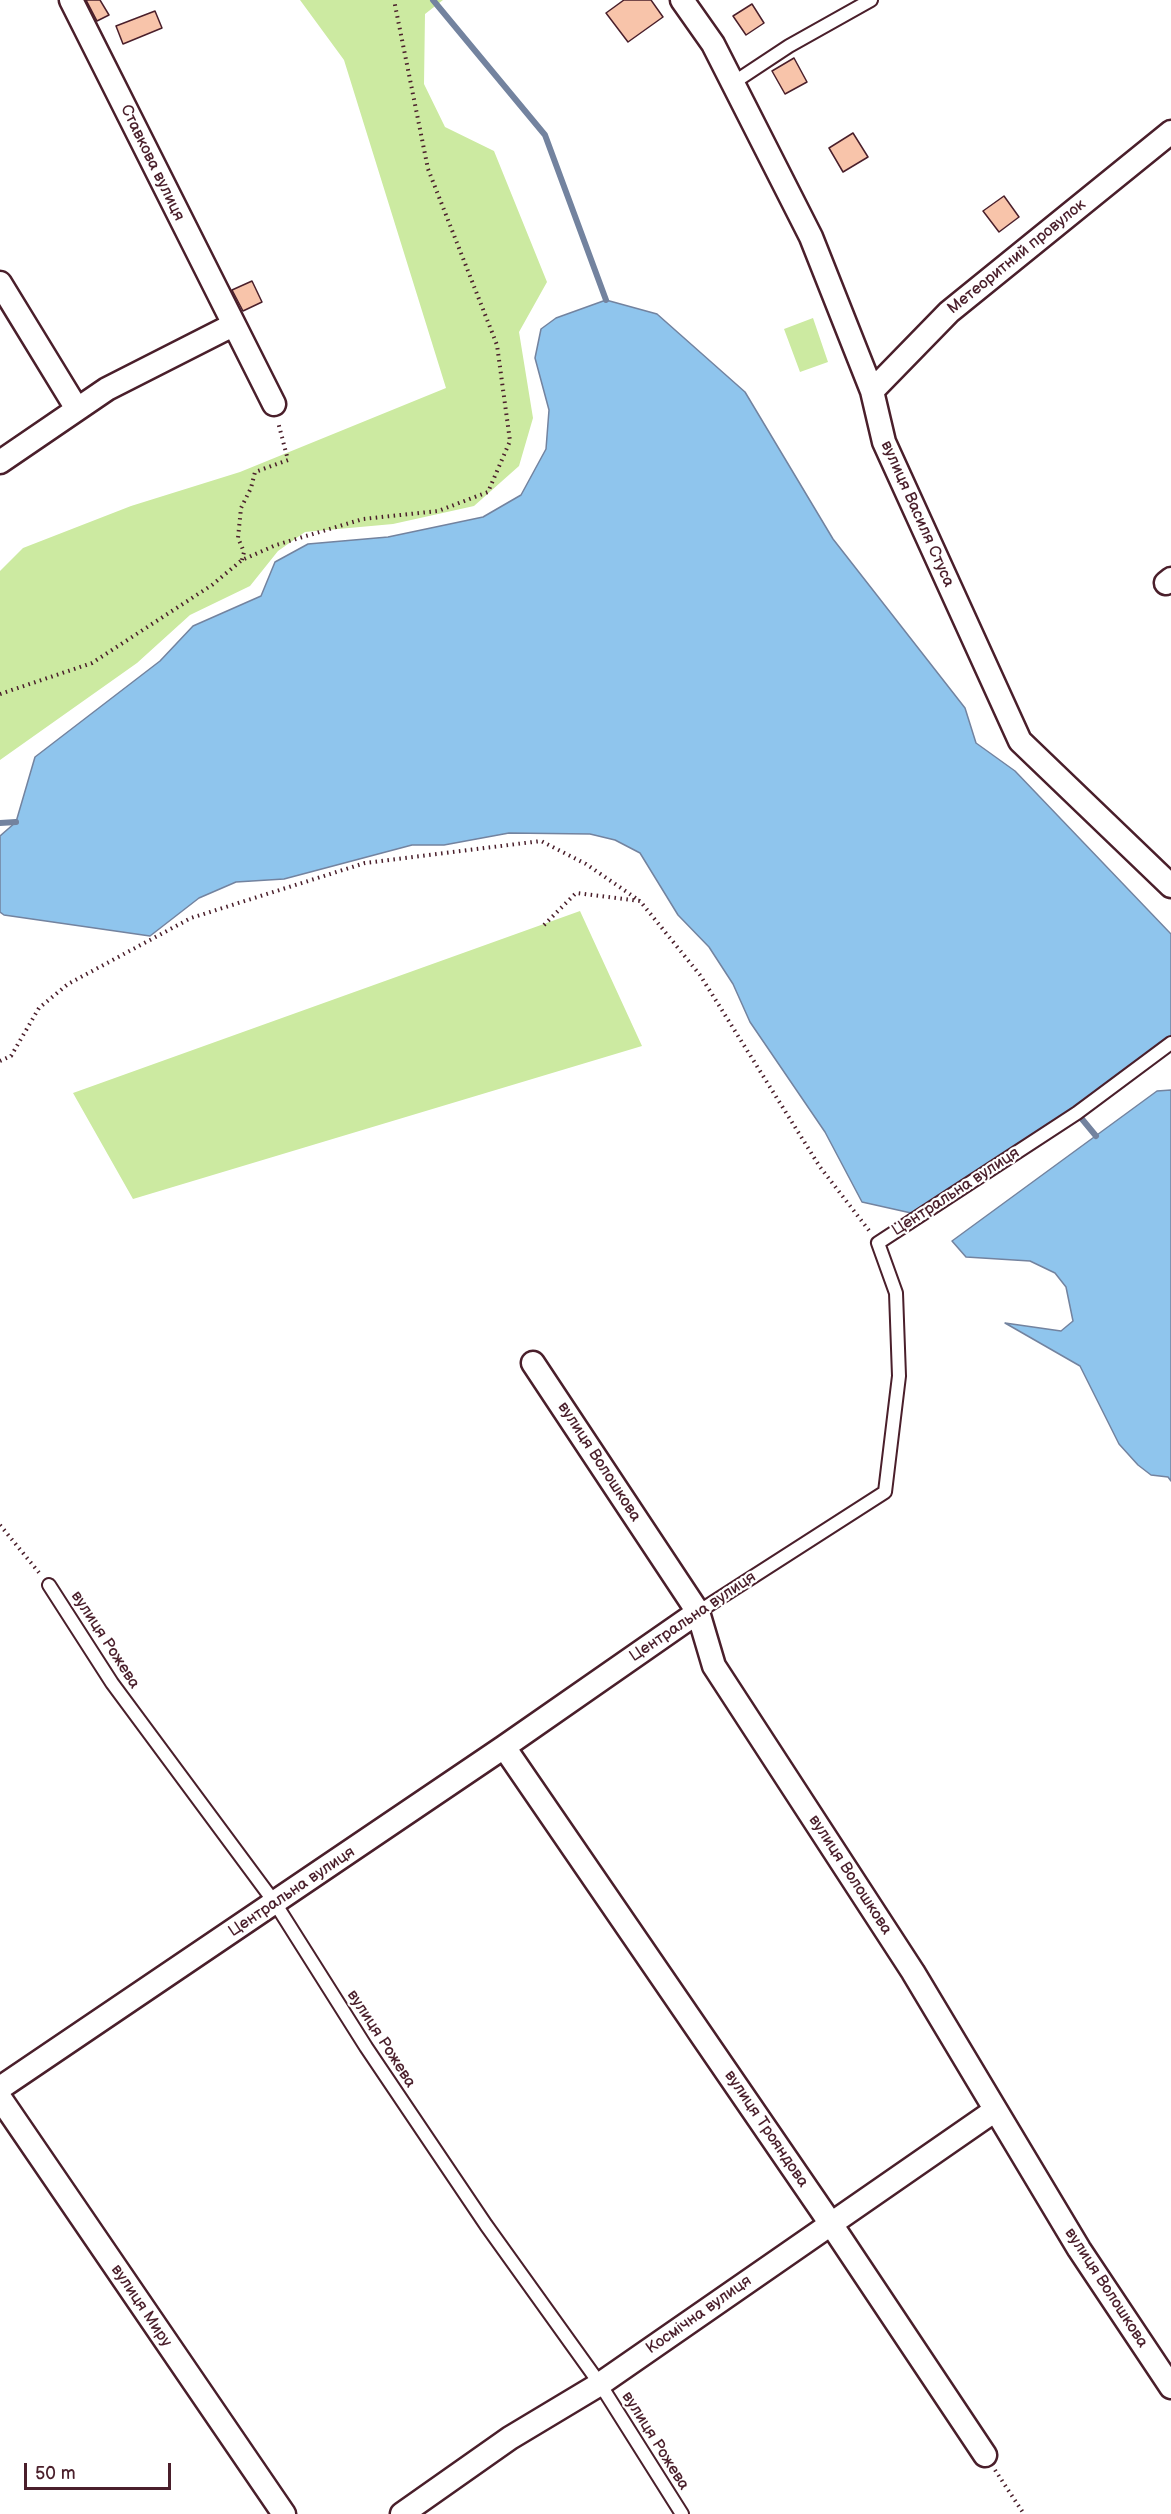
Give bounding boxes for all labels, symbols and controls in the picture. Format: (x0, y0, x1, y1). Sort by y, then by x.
street label: Ставкова вулиця (116, 102, 188, 224)
street label: Метеоритний провулок (944, 195, 1090, 319)
street label: вулиця Василя Стуса (876, 438, 958, 590)
street label: Центральна вулиця (889, 1144, 1023, 1240)
street label: вулиця Волошкова (553, 1399, 645, 1525)
street label: Центральна вулиця (626, 1568, 760, 1666)
street label: вулиця Рожева (66, 1588, 144, 1692)
street label: вулиця Волошкова (804, 1812, 896, 1938)
street label: Центральна вулиця (225, 1843, 359, 1941)
street label: вулиця Рожева (342, 1987, 420, 2091)
street label: вулиця Трояндова (720, 2067, 812, 2191)
street label: вулиця Волошкова (1060, 2225, 1152, 2351)
street label: вулиця Миру (106, 2261, 176, 2351)
street label: Космічна вулиця (643, 2272, 755, 2358)
street label: вулиця Рожева (617, 2388, 693, 2494)
scale bar (27, 2451, 174, 2489)
text: 50 m (35, 2463, 76, 2484)

